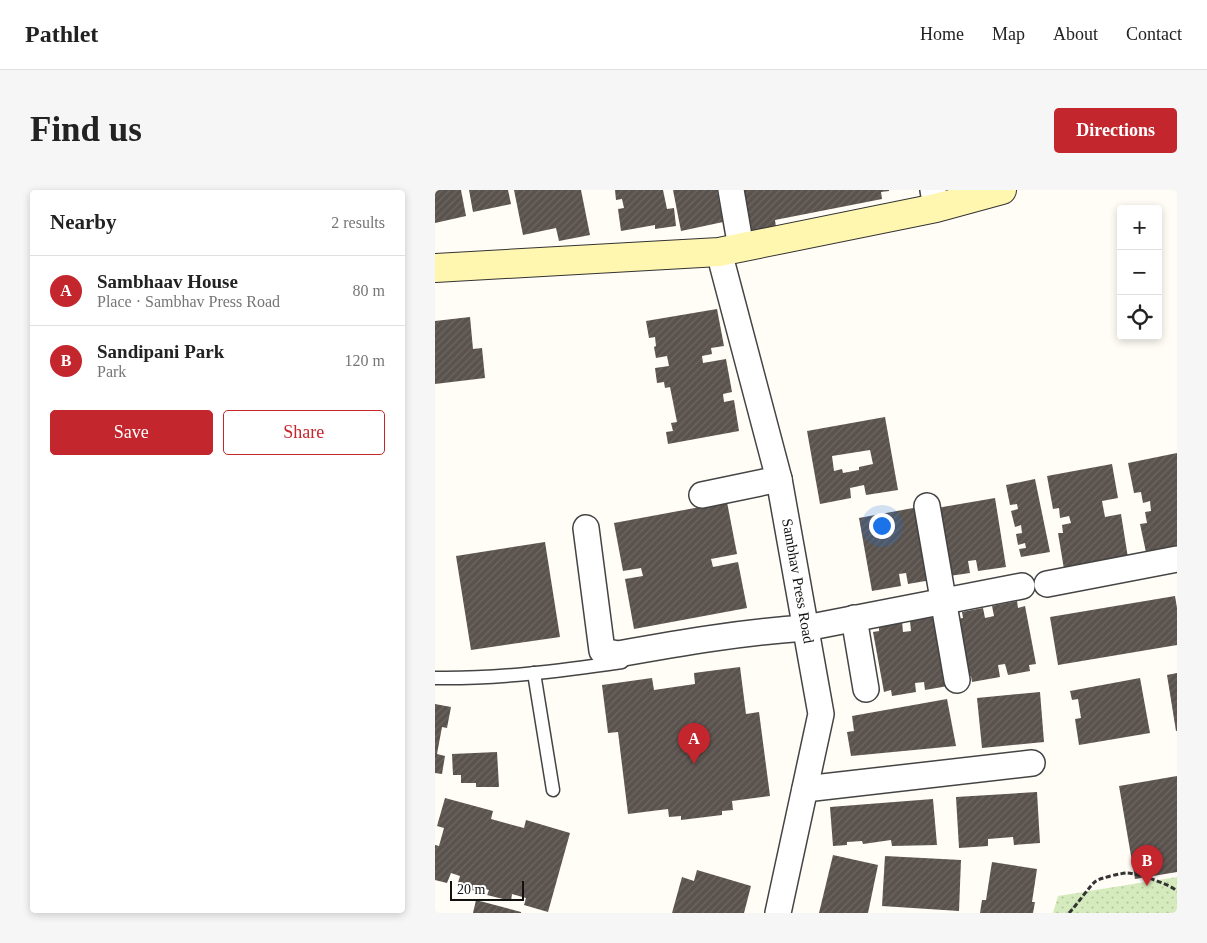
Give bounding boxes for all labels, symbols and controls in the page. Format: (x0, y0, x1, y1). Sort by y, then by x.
text: Pathlet (25, 21, 98, 47)
text: Home (920, 24, 964, 44)
text: Map (992, 24, 1025, 44)
text: About (1053, 24, 1098, 44)
text: Contact (1126, 24, 1182, 44)
button: Directions (1054, 108, 1177, 153)
text: Find us (30, 110, 142, 149)
map controls (1117, 205, 1162, 340)
button: + (1117, 205, 1162, 250)
text: Nearby (50, 210, 117, 234)
text: 2 results (331, 214, 385, 231)
button: − (1117, 250, 1162, 295)
text: Sambhaav House (97, 271, 238, 292)
text: A (60, 282, 72, 299)
text: 80 m (353, 282, 385, 299)
text: Place · Sambhav Press Road (97, 293, 280, 310)
button: locate (1117, 295, 1162, 340)
text: Sandipani Park (97, 341, 224, 362)
text: B (61, 352, 71, 369)
text: 120 m (345, 352, 385, 369)
text: Park (97, 363, 126, 380)
button: Save (50, 410, 213, 455)
button: Share (223, 410, 385, 455)
your location (869, 513, 895, 539)
street label: Sambhav Press Road (779, 517, 817, 645)
pin: A (678, 723, 710, 764)
pin: B (1131, 845, 1163, 886)
scale bar (450, 878, 524, 901)
text: 20 m (457, 882, 485, 897)

